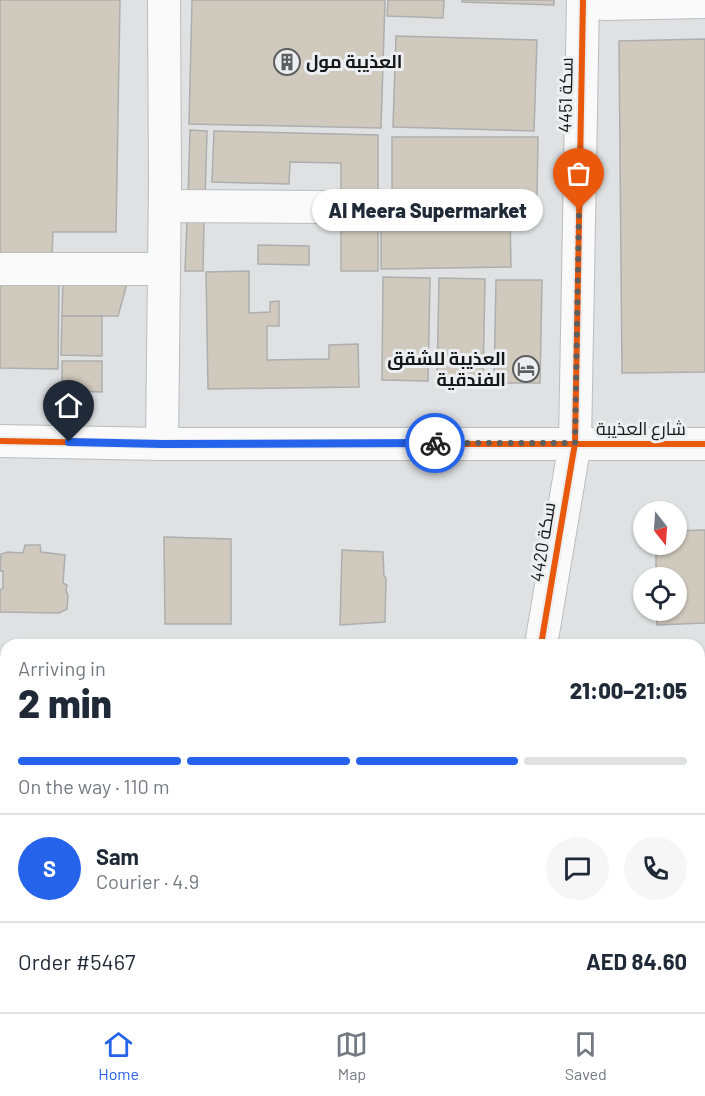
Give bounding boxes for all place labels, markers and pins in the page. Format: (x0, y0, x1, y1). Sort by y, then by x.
building icon: العذيبة مول (272, 47, 302, 77)
place label: العذيبة مول (306, 50, 402, 73)
pin (553, 148, 604, 210)
callout: Al Meera Supermarket (312, 189, 543, 231)
place label: العذيبة للشقق الفندقية (387, 347, 506, 390)
hotel icon: العذيبة للشقق الفندقية (511, 354, 541, 384)
pin (43, 380, 94, 442)

